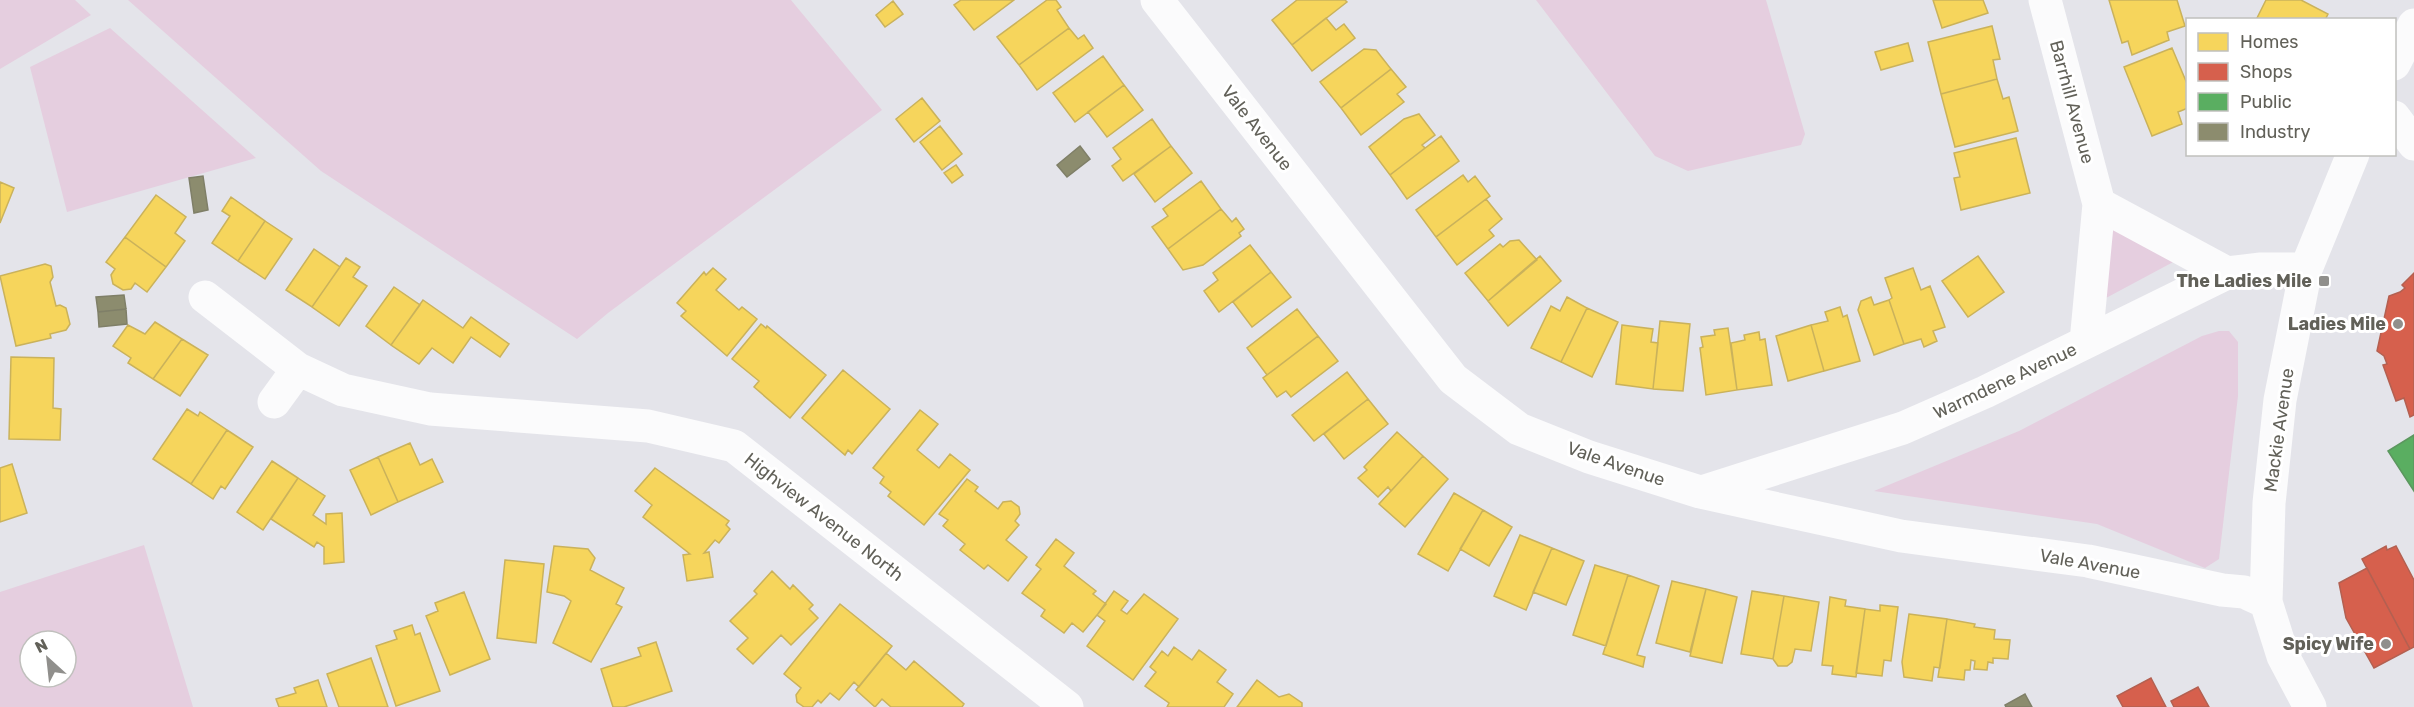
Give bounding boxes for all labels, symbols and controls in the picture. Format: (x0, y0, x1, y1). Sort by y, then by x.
legend (2186, 18, 2396, 156)
text: Homes (2240, 31, 2298, 53)
street label: Barrhill Avenue (2045, 38, 2099, 166)
text: Shops (2240, 61, 2292, 83)
street label: Vale Avenue (1217, 81, 1297, 175)
text: Public (2240, 91, 2292, 113)
text: Industry (2240, 121, 2310, 143)
place label: The Ladies Mile (2176, 270, 2312, 292)
marker: The Ladies Mile (2317, 274, 2331, 288)
place label: Ladies Mile (2288, 313, 2386, 335)
marker: Ladies Mile (2391, 317, 2405, 331)
street label: Warmdene Avenue (1930, 338, 2080, 424)
street label: Mackie Avenue (2259, 367, 2299, 493)
street label: Vale Avenue (1564, 437, 1668, 491)
street label: Highview Avenue North (740, 448, 908, 586)
street label: Vale Avenue (2038, 544, 2142, 584)
north arrow (18, 629, 78, 689)
place label: Spicy Wife (2283, 633, 2374, 655)
text: N (32, 635, 51, 657)
marker: Spicy Wife (2379, 637, 2393, 651)

